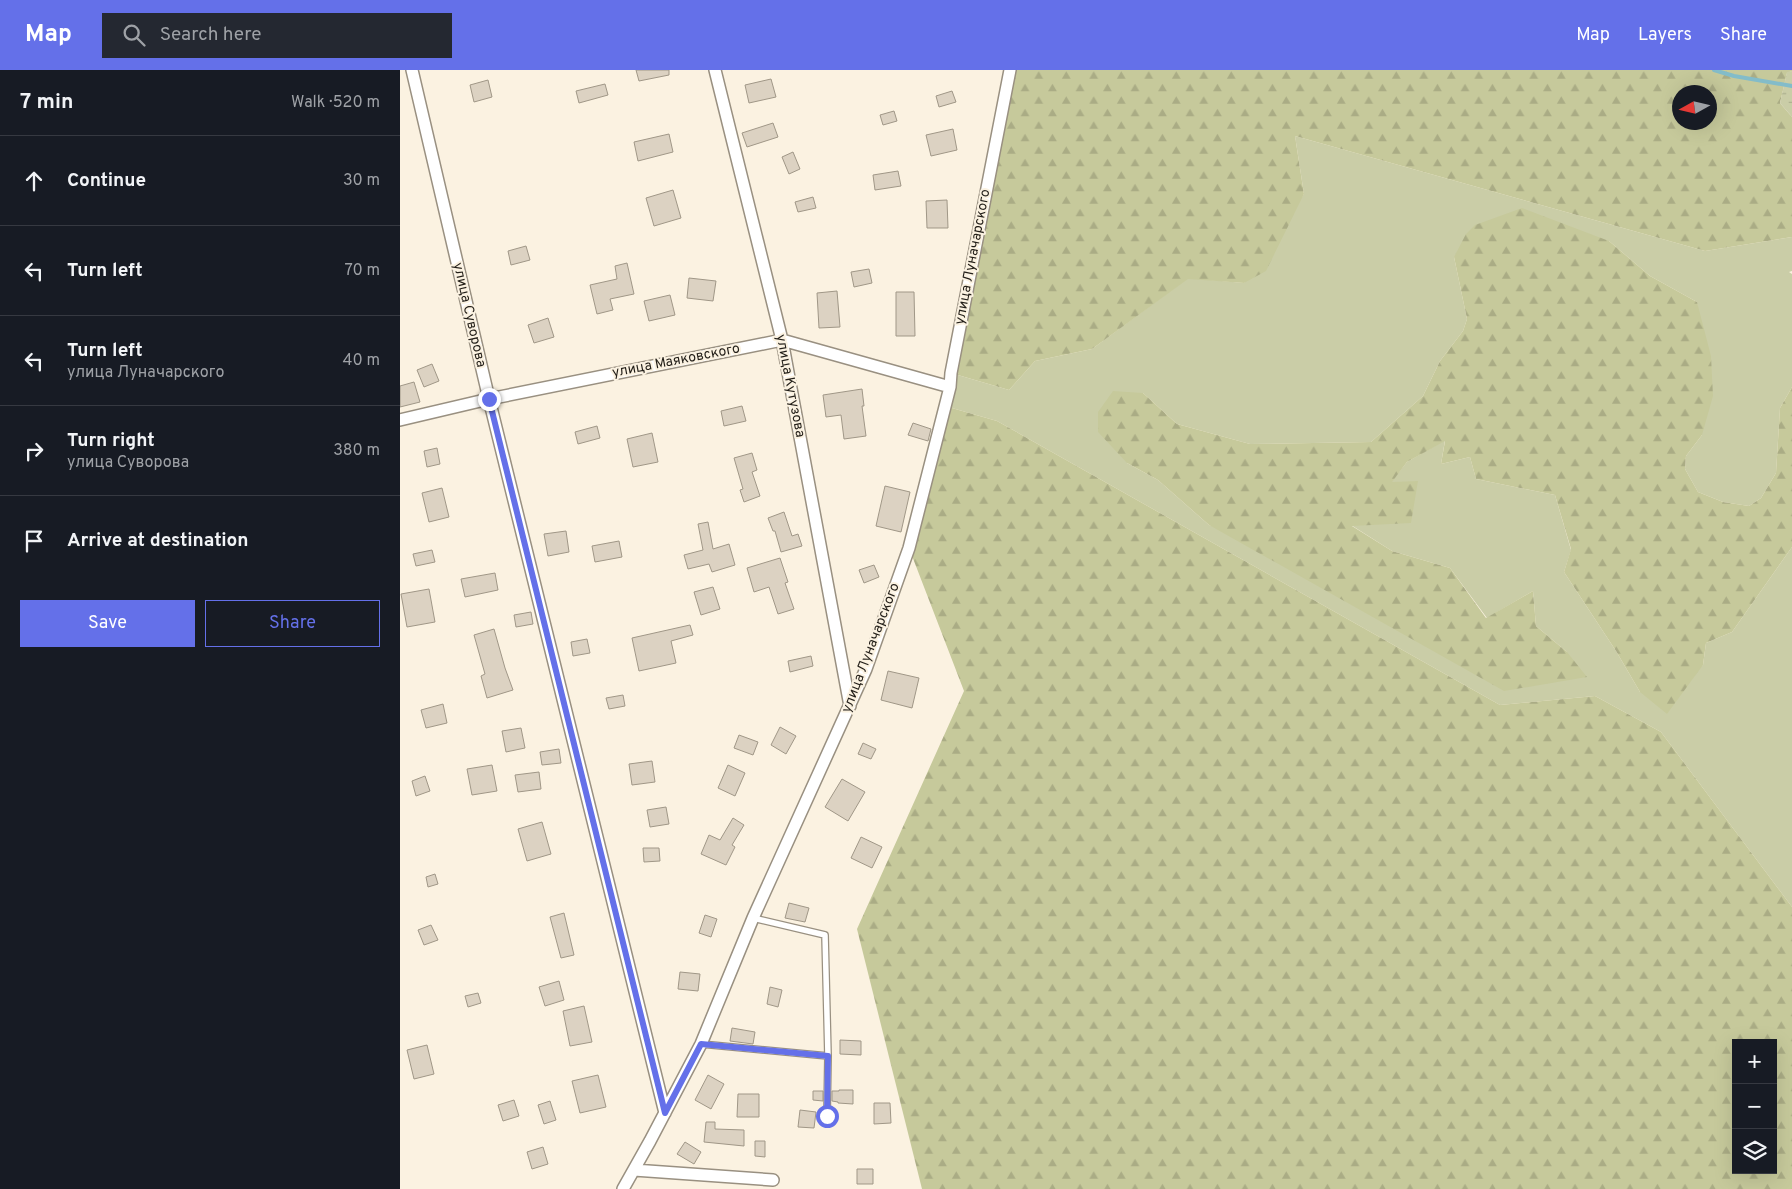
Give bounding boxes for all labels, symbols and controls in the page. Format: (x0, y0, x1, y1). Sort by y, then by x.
search box (102, 13, 452, 58)
text: Map (25, 20, 72, 50)
icon: search (120, 21, 148, 49)
text: Search here (160, 23, 261, 47)
text: Map (1576, 24, 1610, 47)
text: Layers (1638, 24, 1692, 47)
text: Share (1720, 24, 1767, 47)
north arrow (1672, 85, 1717, 130)
text: 7 min (20, 89, 73, 116)
text: Walk · 520 m (291, 93, 380, 113)
icon: ahead (20, 167, 48, 195)
text: Continue (67, 169, 146, 193)
text: 30 m (343, 171, 380, 191)
street label: улица Луначарского (952, 188, 995, 326)
icon: left (20, 257, 48, 285)
text: Turn left (67, 259, 143, 283)
text: 70 m (345, 261, 380, 281)
street label: улица Суворова (449, 261, 489, 369)
street label: улица Кутузова (772, 333, 808, 439)
text: Turn left (67, 339, 143, 363)
street label: улица Маяковского (611, 340, 742, 382)
icon: left (20, 347, 48, 375)
text: 40 m (342, 351, 380, 371)
text: улица Луначарского (67, 363, 225, 383)
route end (478, 388, 501, 411)
text: Turn right (67, 429, 155, 453)
icon: right (20, 437, 48, 465)
text: 380 m (333, 441, 380, 461)
text: улица Суворова (67, 453, 189, 473)
icon: arrive (20, 527, 48, 555)
text: Arrive at destination (67, 529, 248, 553)
street label: улица Луначарского (838, 580, 904, 715)
button: Save (20, 600, 195, 647)
button: Share (205, 600, 380, 647)
map controls (1732, 1039, 1777, 1174)
button: + (1732, 1039, 1777, 1084)
button: − (1732, 1084, 1777, 1129)
route start (816, 1105, 839, 1128)
button: layers (1732, 1129, 1777, 1174)

